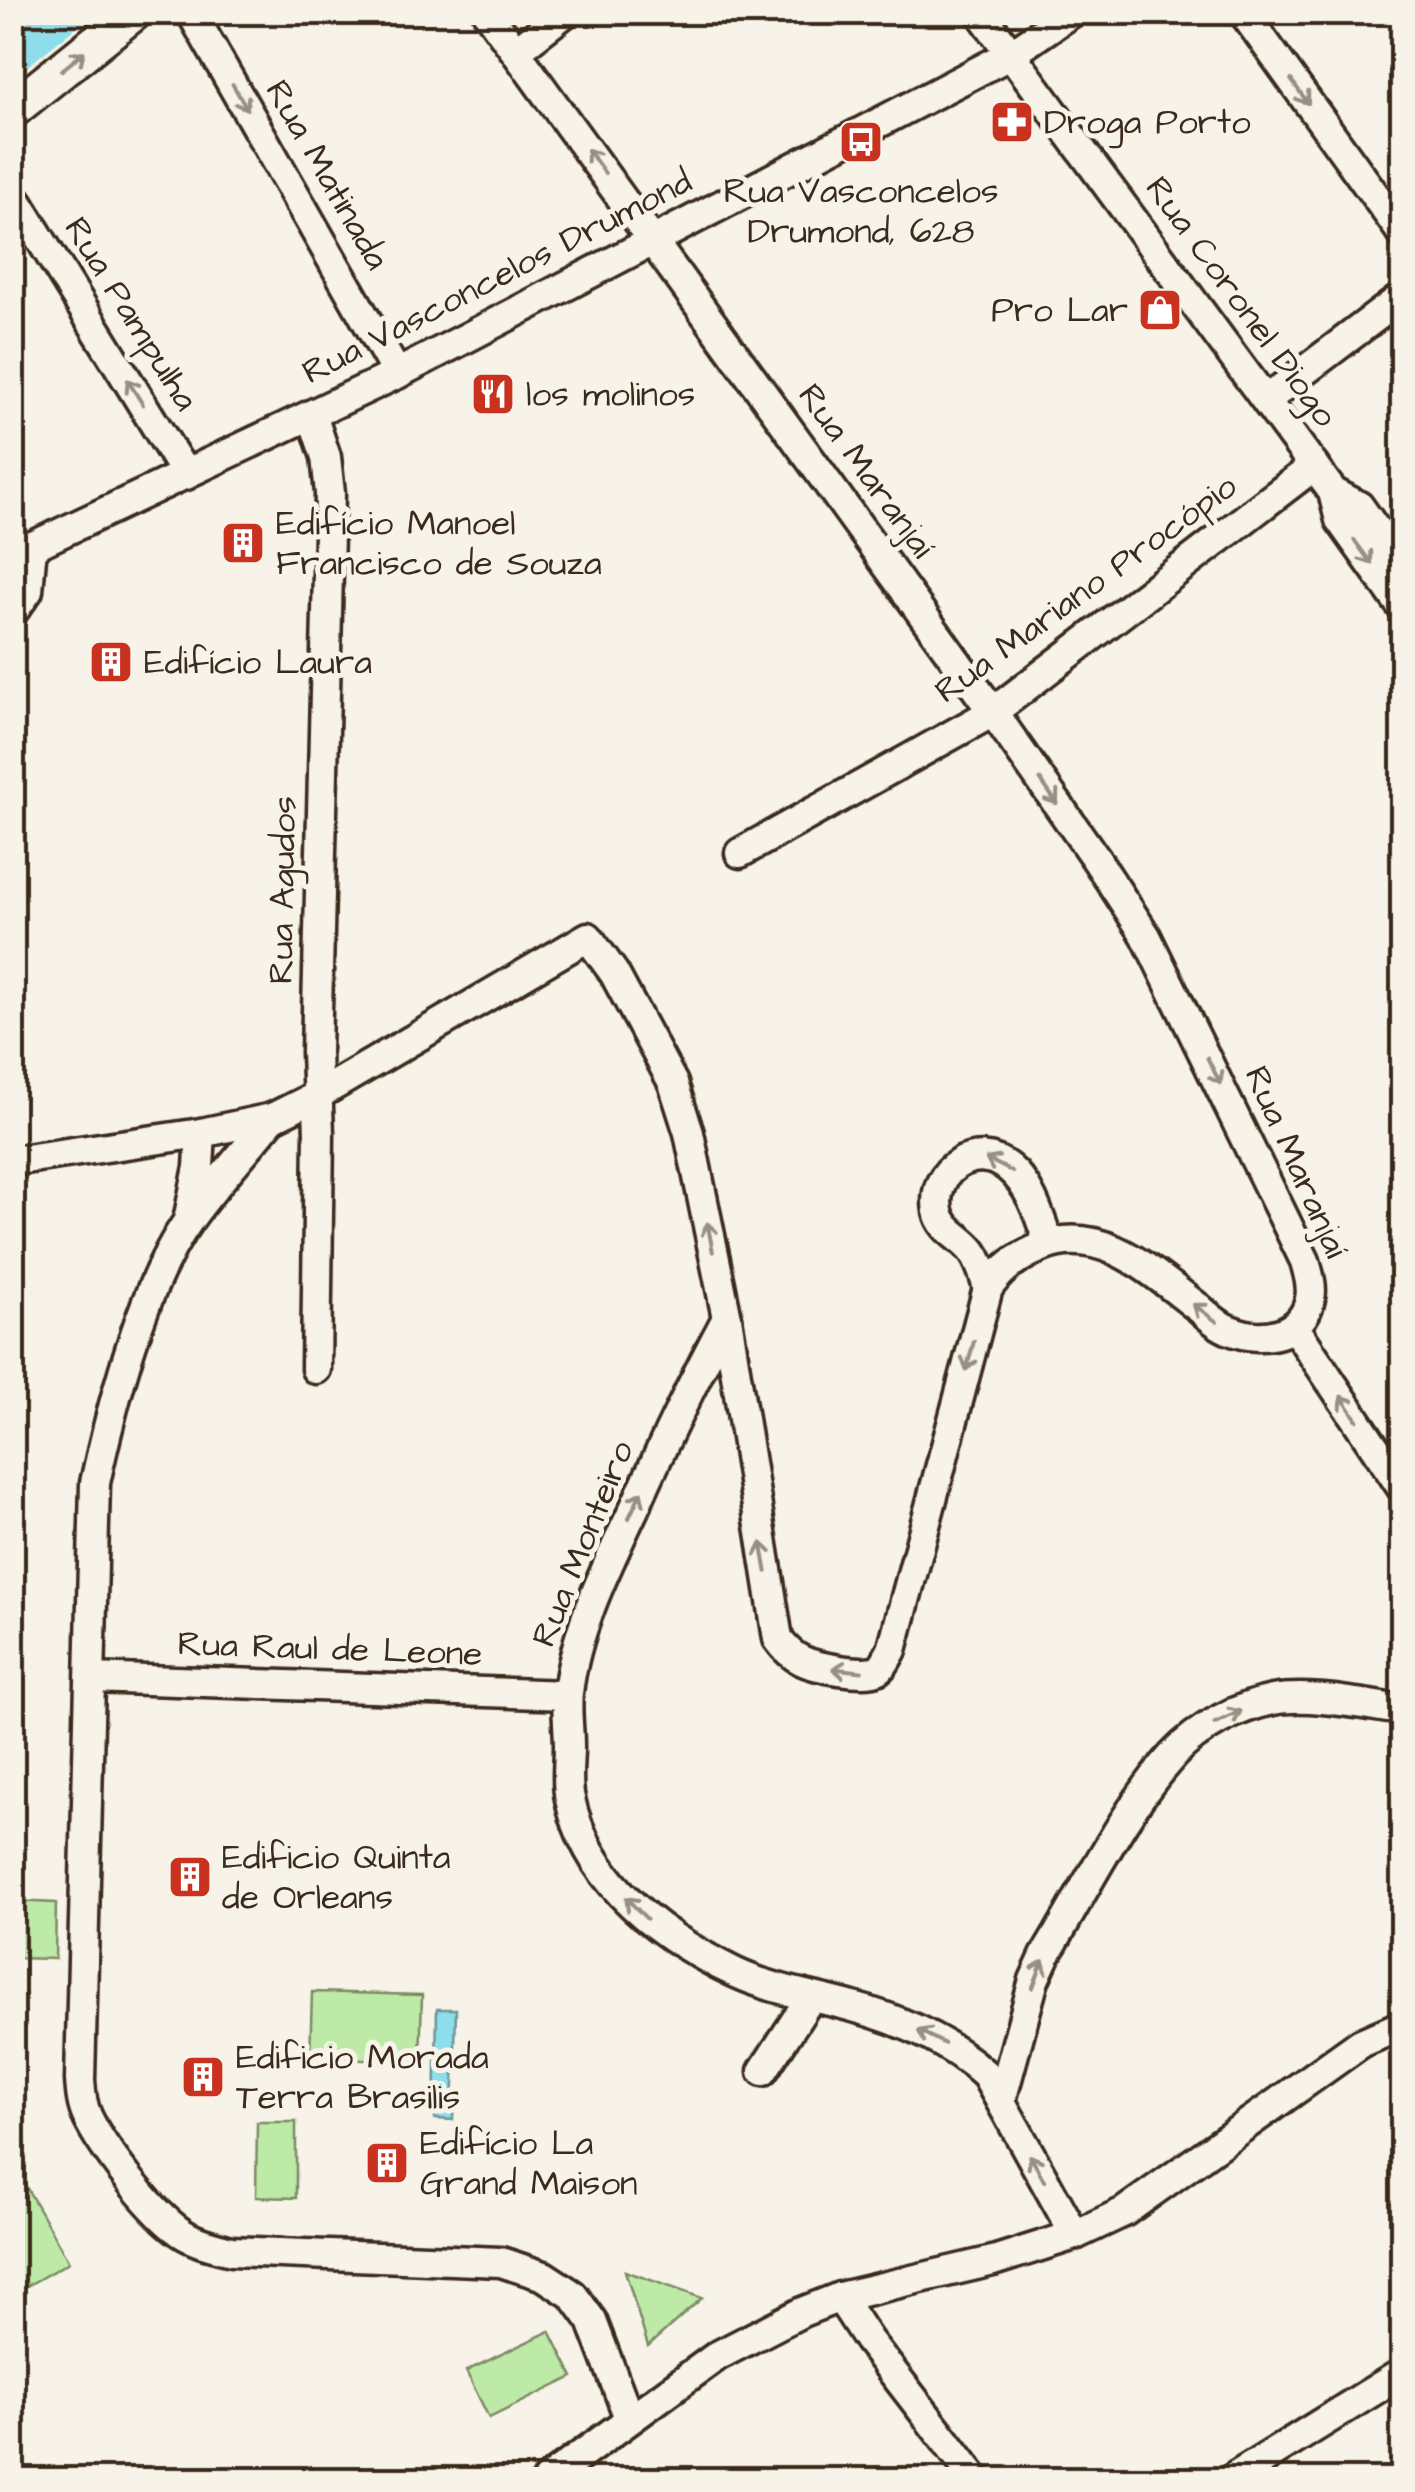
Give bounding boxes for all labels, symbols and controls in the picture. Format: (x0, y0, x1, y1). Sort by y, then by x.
one-way arrow (60, 50, 86, 72)
street label: Rua Matinada (253, 71, 401, 279)
one-way arrow (1289, 77, 1310, 105)
one-way arrow (230, 82, 250, 112)
place label: Droga Porto (1044, 98, 1251, 149)
pharmacy icon: Droga Porto (989, 99, 1035, 145)
bus stop icon: Rua Vasconcelos Drumond, 628 (838, 119, 884, 165)
one-way arrow (585, 148, 606, 175)
street label: Rua Vasconcelos Drumond (294, 157, 700, 397)
street label: Rua Coronel Diogo (1132, 166, 1349, 439)
place label: Rua Vasconcelos Drumond, 628 (723, 167, 999, 256)
street label: Rua Pampulha (52, 208, 210, 420)
place label: Pro Lar (991, 286, 1128, 335)
shop icon: Pro Lar (1137, 287, 1183, 333)
place label: los molinos (526, 370, 695, 419)
restaurant icon: los molinos (470, 371, 516, 417)
street label: Rua Maranjaí (786, 374, 947, 569)
one-way arrow (125, 378, 145, 407)
street label: Rua Mariano Procópio (925, 462, 1247, 715)
place label: Edifício Manoel Francisco de Souza (276, 499, 602, 588)
building icon: Edifício Manoel Francisco de Souza (220, 520, 266, 566)
one-way arrow (1352, 538, 1373, 565)
place label: Edifício Laura (144, 638, 372, 687)
building icon: Edifício Laura (88, 639, 134, 685)
one-way arrow (1038, 777, 1059, 805)
street label: Rua Agudos (257, 796, 311, 984)
one-way arrow (1205, 1056, 1224, 1086)
street label: Rua Maranjaí (1232, 1058, 1360, 1266)
one-way arrow (985, 1155, 1014, 1174)
one-way arrow (700, 1222, 719, 1254)
one-way arrow (1192, 1302, 1219, 1323)
one-way arrow (959, 1340, 978, 1371)
one-way arrow (1338, 1395, 1359, 1423)
street label: Rua Monteiro (519, 1433, 647, 1654)
one-way arrow (627, 1491, 646, 1521)
one-way arrow (754, 1542, 773, 1574)
street label: Rua Raul de Leone (177, 1619, 483, 1679)
one-way arrow (831, 1660, 864, 1679)
one-way arrow (1212, 1706, 1242, 1725)
place label: Edificio Quinta de Orleans (222, 1833, 451, 1922)
building icon: Edificio Quinta de Orleans (167, 1854, 213, 1900)
one-way arrow (625, 1897, 649, 1921)
one-way arrow (1030, 1959, 1048, 1990)
one-way arrow (916, 2027, 946, 2046)
place label: Edificio Morada Terra Brasilis (236, 2033, 489, 2122)
building icon: Edificio Morada Terra Brasilis (180, 2054, 226, 2100)
place label: Edifício La Grand Maison (420, 2119, 638, 2208)
building icon: Edifício La Grand Maison (364, 2140, 410, 2186)
one-way arrow (1027, 2154, 1047, 2184)

